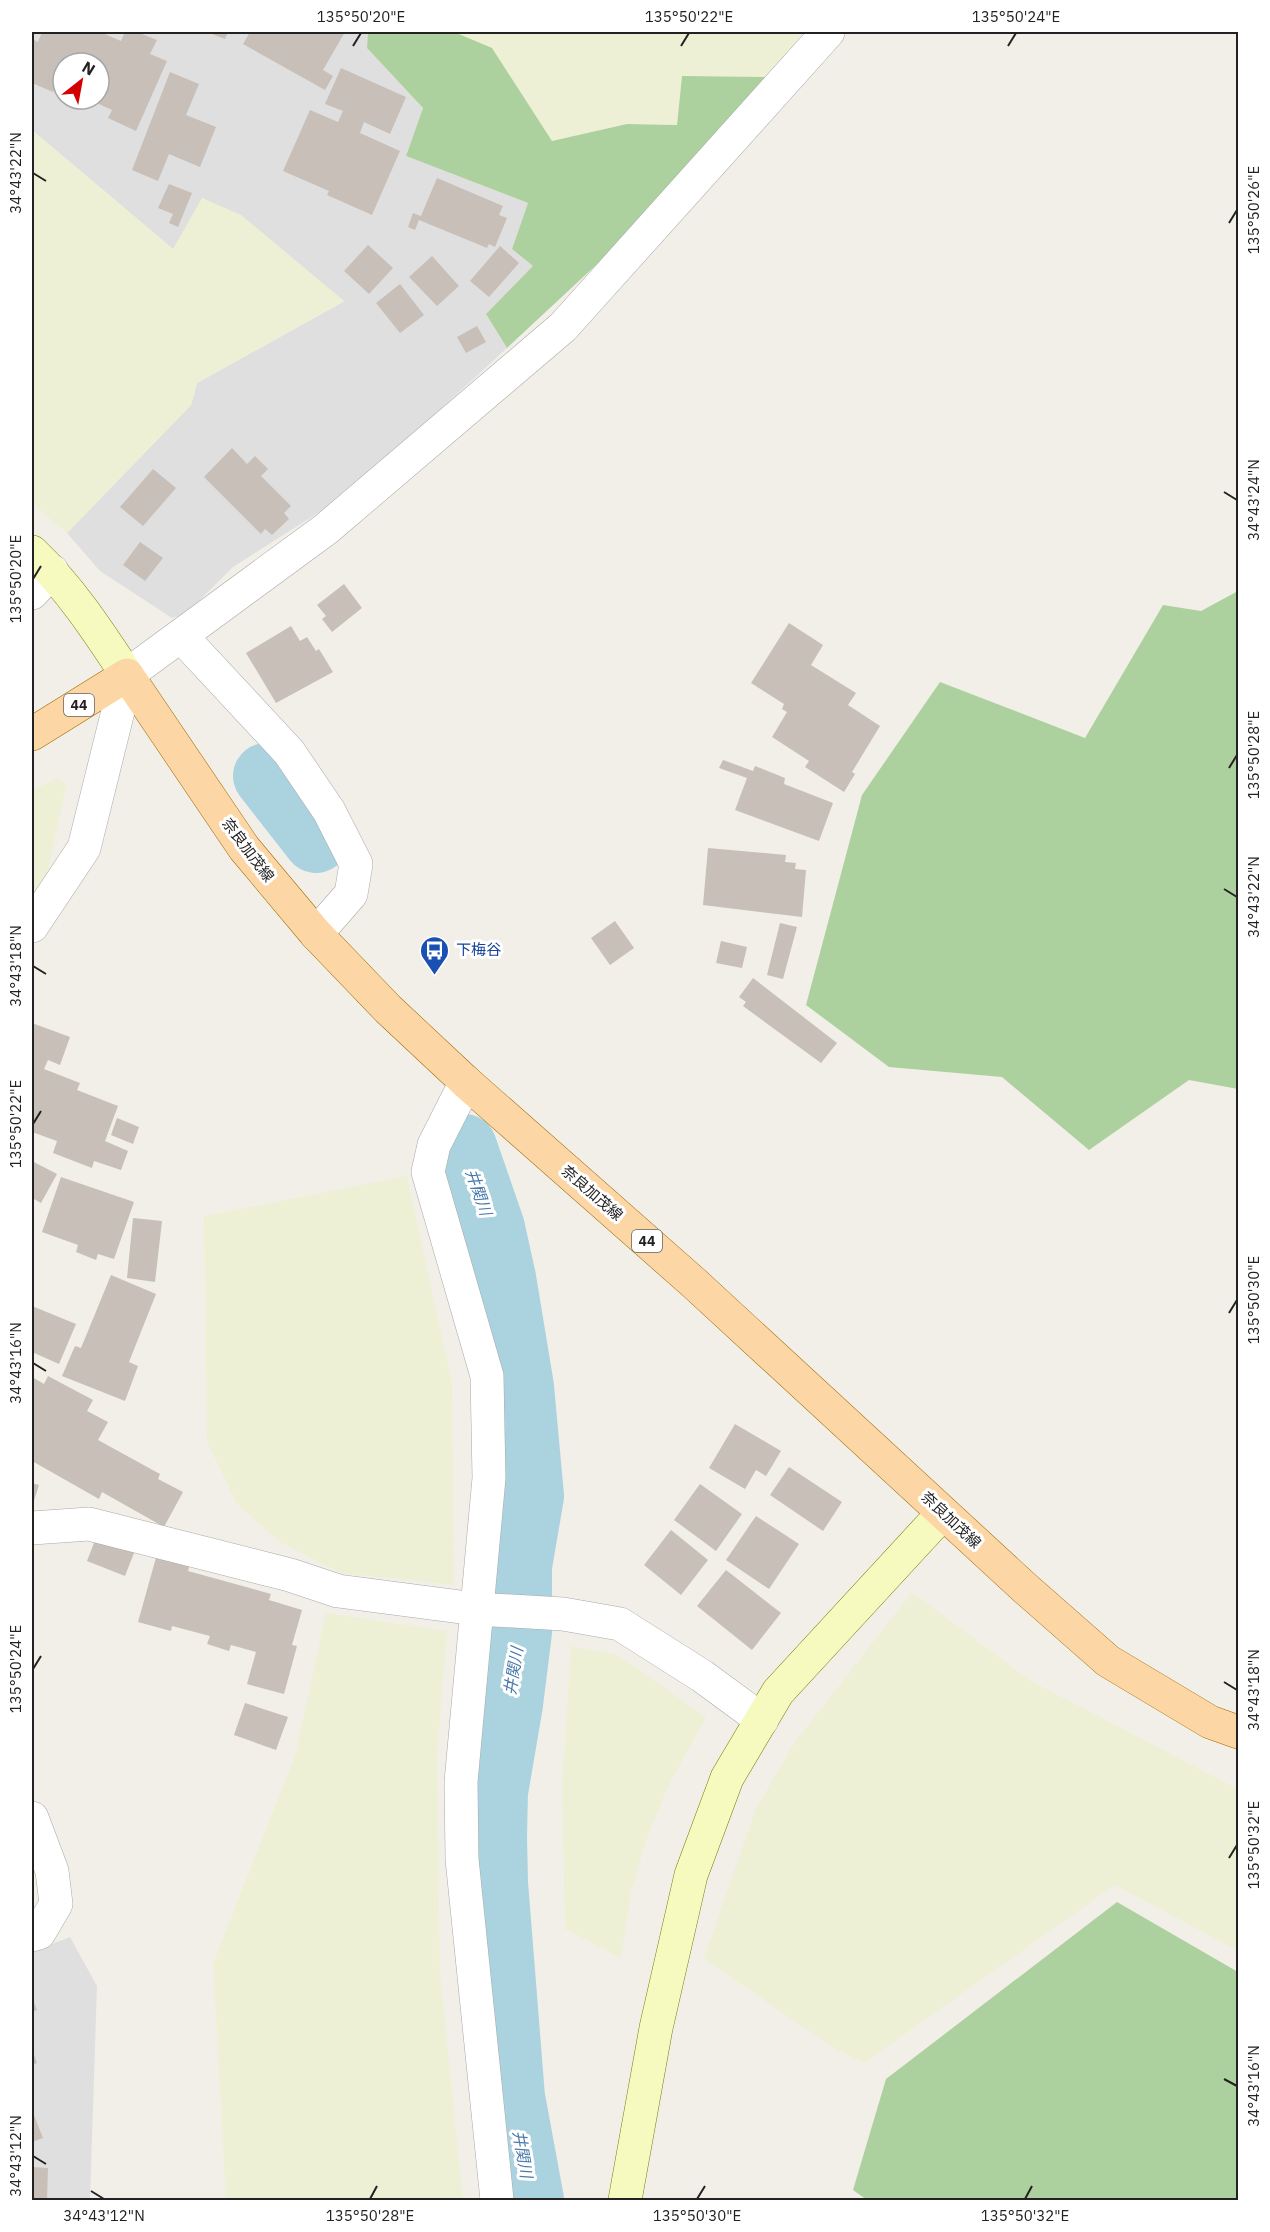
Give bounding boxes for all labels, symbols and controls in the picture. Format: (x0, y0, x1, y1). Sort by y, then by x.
text: 135°50'20"E (317, 7, 405, 26)
text: 135°50'22"E (645, 7, 733, 26)
text: 135°50'24"E (972, 7, 1060, 26)
north arrow (51, 51, 111, 111)
text: N (79, 57, 99, 80)
text: 34°43'22"N (6, 132, 25, 214)
text: 135°50'26"E (1244, 166, 1263, 254)
text: 34°43'24"N (1244, 459, 1263, 541)
text: 135°50'20"E (6, 535, 25, 623)
road number: 44 (64, 694, 94, 716)
text: 135°50'28"E (1244, 711, 1263, 799)
street label: 奈良加茂線 (218, 814, 279, 885)
text: 34°43'22"N (1244, 856, 1263, 938)
text: 34°43'18"N (6, 925, 25, 1007)
bus stop icon: 下梅谷 (419, 934, 451, 976)
place label: 下梅谷 (456, 940, 501, 959)
text: 135°50'22"E (6, 1080, 25, 1168)
street label: 奈良加茂線 (558, 1161, 627, 1224)
water label: 井関川 (462, 1166, 497, 1220)
road number: 44 (632, 1230, 662, 1252)
text: 135°50'30"E (1244, 1256, 1263, 1344)
text: 34°43'16"N (6, 1322, 25, 1404)
street label: 奈良加茂線 (917, 1487, 985, 1552)
text: 135°50'24"E (6, 1625, 25, 1713)
water label: 井関川 (499, 1644, 527, 1696)
text: 34°43'18"N (1244, 1649, 1263, 1731)
text: 135°50'32"E (1244, 1801, 1263, 1889)
text: 34°43'16"N (1244, 2045, 1263, 2127)
text: 34°43'12"N (6, 2115, 25, 2197)
water label: 井関川 (509, 2129, 537, 2181)
text: 34°43'12"N (63, 2206, 145, 2225)
text: 135°50'28"E (326, 2206, 414, 2225)
text: 135°50'30"E (653, 2206, 741, 2225)
text: 135°50'32"E (981, 2206, 1069, 2225)

